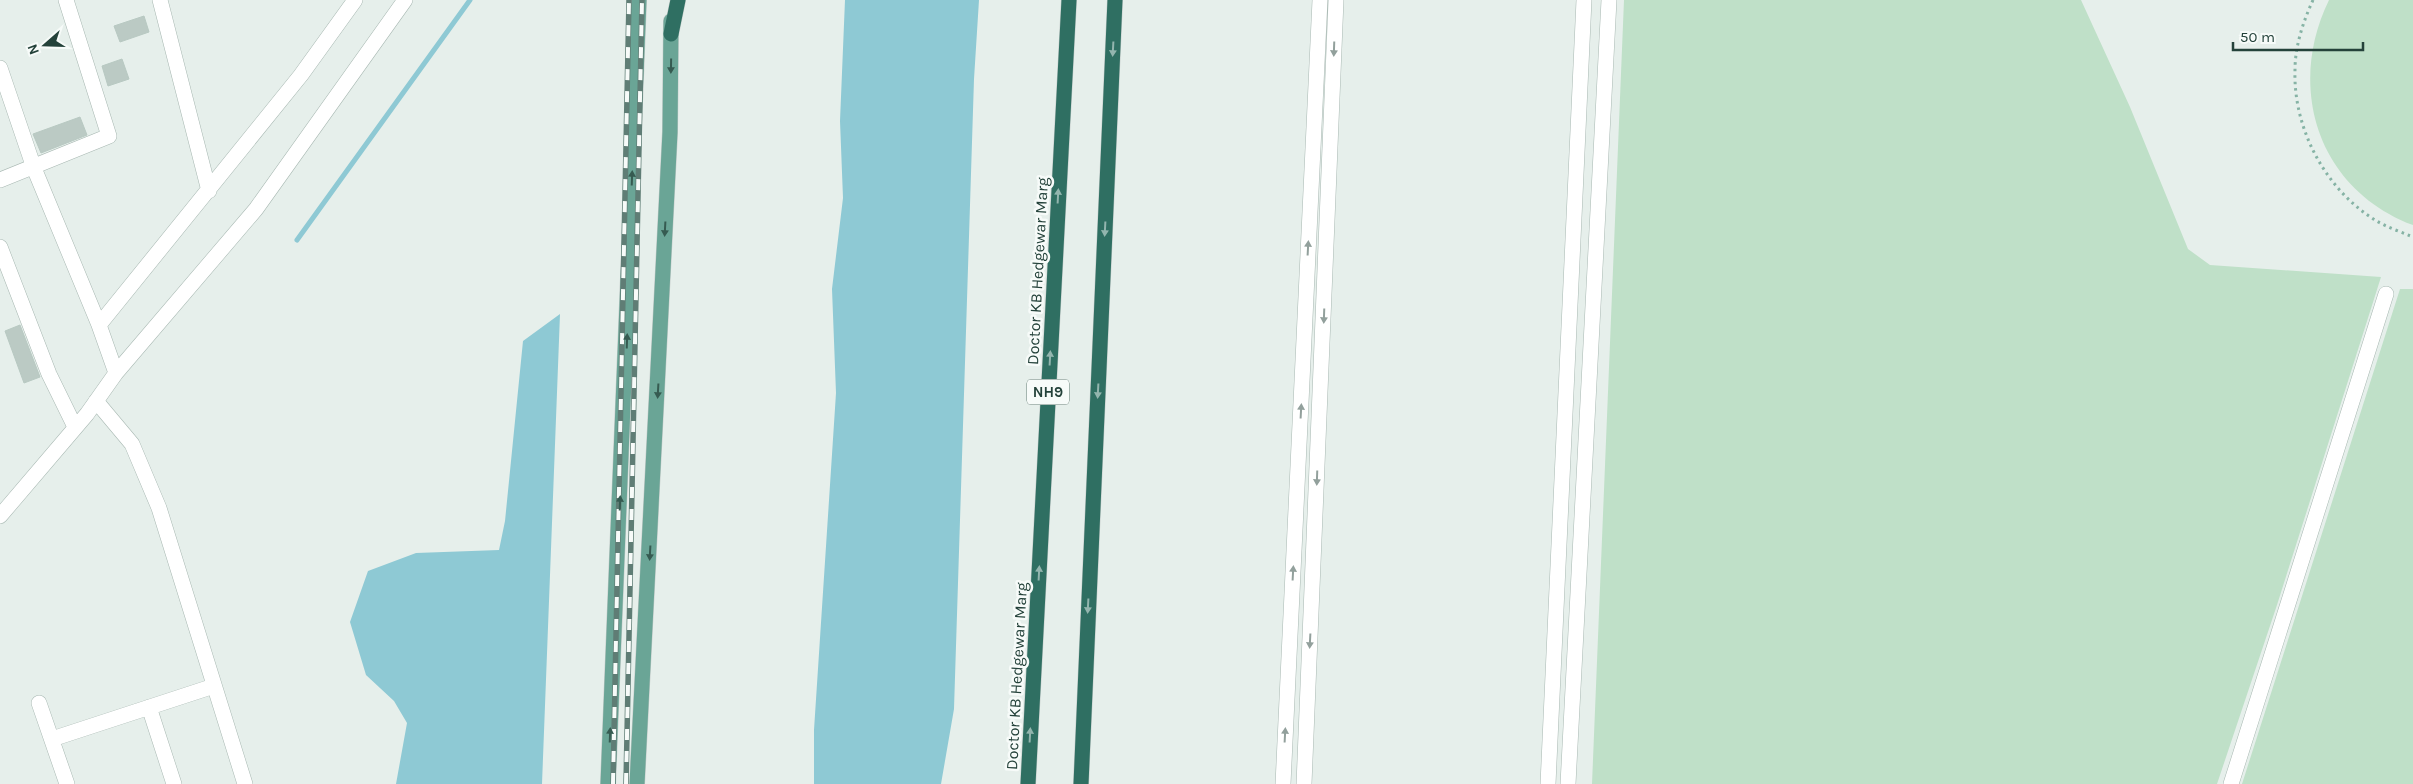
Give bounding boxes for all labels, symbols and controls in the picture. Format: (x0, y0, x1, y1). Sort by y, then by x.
north arrow (20, 20, 70, 70)
scale bar (2233, 20, 2363, 52)
text: 50 m (2240, 28, 2275, 46)
one-way arrow (1109, 41, 1117, 57)
one-way arrow (1330, 41, 1338, 57)
text: N (24, 42, 43, 57)
one-way arrow (666, 58, 674, 74)
one-way arrow (629, 170, 637, 186)
street label: Doctor KB Hedgewar Marg (1023, 177, 1052, 365)
one-way arrow (1055, 188, 1063, 204)
one-way arrow (661, 221, 669, 237)
one-way arrow (1101, 221, 1109, 237)
one-way arrow (1305, 240, 1313, 256)
one-way arrow (1319, 308, 1327, 324)
one-way arrow (623, 332, 631, 348)
one-way arrow (1046, 350, 1054, 366)
road number: NH9 (1027, 380, 1069, 404)
one-way arrow (653, 383, 661, 399)
one-way arrow (1094, 383, 1102, 399)
one-way arrow (1297, 402, 1305, 418)
one-way arrow (1313, 471, 1321, 487)
one-way arrow (616, 495, 624, 511)
one-way arrow (646, 546, 654, 562)
one-way arrow (1035, 565, 1043, 581)
one-way arrow (1289, 565, 1297, 581)
street label: Doctor KB Hedgewar Marg (1002, 582, 1031, 770)
one-way arrow (1084, 598, 1092, 614)
one-way arrow (1306, 633, 1314, 649)
one-way arrow (606, 727, 614, 743)
one-way arrow (1027, 727, 1035, 743)
one-way arrow (1282, 727, 1290, 743)

